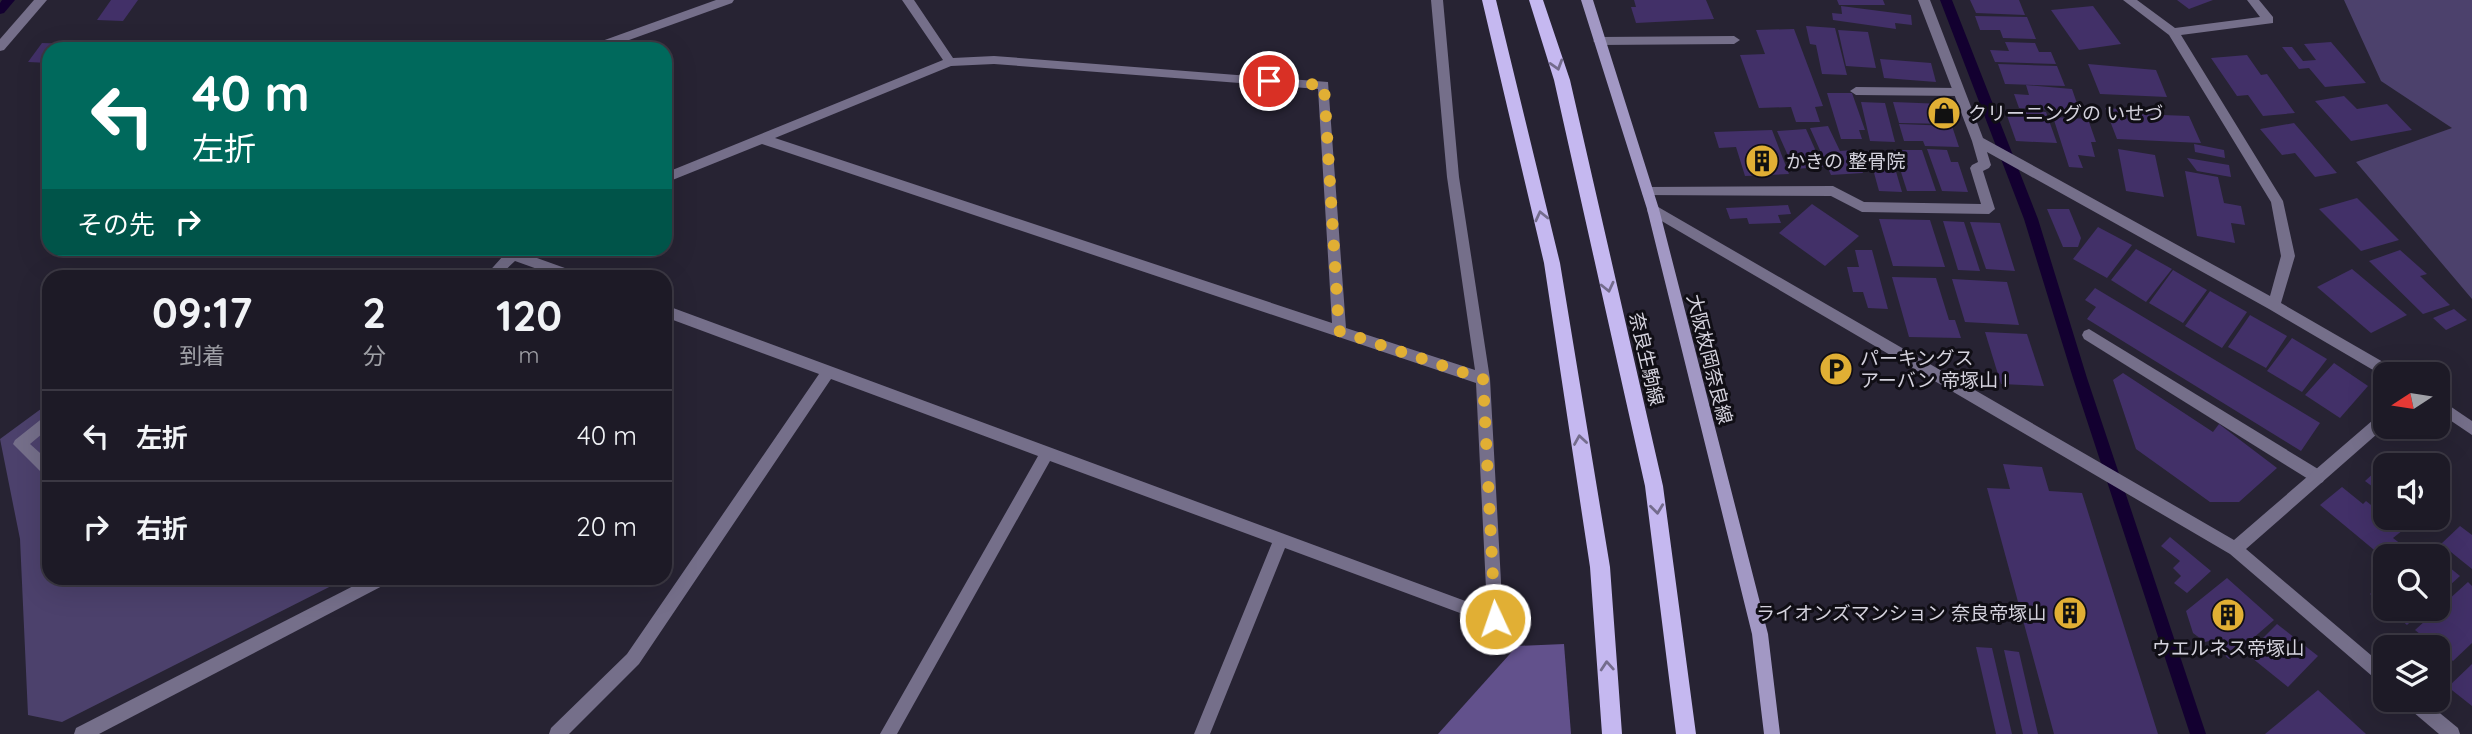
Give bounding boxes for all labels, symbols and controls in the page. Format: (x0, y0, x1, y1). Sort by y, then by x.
pin (1239, 51, 1299, 111)
one-way arrow (1549, 58, 1563, 71)
text: 40 m (192, 62, 310, 123)
icon: arrive (1250, 62, 1288, 100)
icon: left (77, 70, 168, 161)
shop icon: クリーニングの いせづ (1925, 94, 1963, 132)
place label: クリーニングの いせづ (1968, 101, 2163, 125)
text: 左折 (192, 128, 256, 168)
building icon: かきの 整骨院 (1743, 142, 1781, 180)
place label: かきの 整骨院 (1786, 149, 1905, 173)
icon: right (169, 203, 207, 241)
text: その先 (77, 208, 155, 241)
one-way arrow (1535, 210, 1549, 222)
one-way arrow (1600, 281, 1615, 293)
text: 09:17 (152, 286, 252, 339)
text: 2 (362, 286, 386, 339)
text: 120 (496, 289, 562, 342)
street label: 大阪枚岡奈良線 (1682, 292, 1738, 426)
street label: 奈良生駒線 (1625, 310, 1669, 408)
text: m (519, 340, 540, 369)
text: 到着 (179, 341, 225, 370)
text: 分 (363, 341, 386, 370)
place label: パーキングス アーバン 帝塚山 I (1860, 346, 2008, 392)
parking icon: パーキングス アーバン 帝塚山 I (1817, 350, 1855, 388)
north arrow (2373, 362, 2450, 439)
map controls (2373, 362, 2450, 712)
icon: left (77, 417, 115, 455)
text: 40 m (577, 419, 637, 452)
text: 左折 (136, 421, 188, 454)
one-way arrow (1573, 434, 1588, 446)
button: sound (2373, 453, 2450, 530)
one-way arrow (1649, 503, 1664, 515)
icon: right (77, 508, 115, 546)
text: 20 m (576, 510, 637, 543)
text: 右折 (136, 512, 188, 545)
button: search (2373, 544, 2450, 621)
position arrow (1458, 582, 1532, 656)
building icon: ライオンズマンション 奈良帝塚山 (2051, 594, 2089, 632)
building icon: ウエルネス帝塚山 (2209, 596, 2247, 634)
place label: ライオンズマンション 奈良帝塚山 (1756, 601, 2046, 625)
button: layers (2373, 635, 2450, 712)
place label: ウエルネス帝塚山 (2152, 636, 2304, 660)
one-way arrow (1600, 660, 1615, 671)

